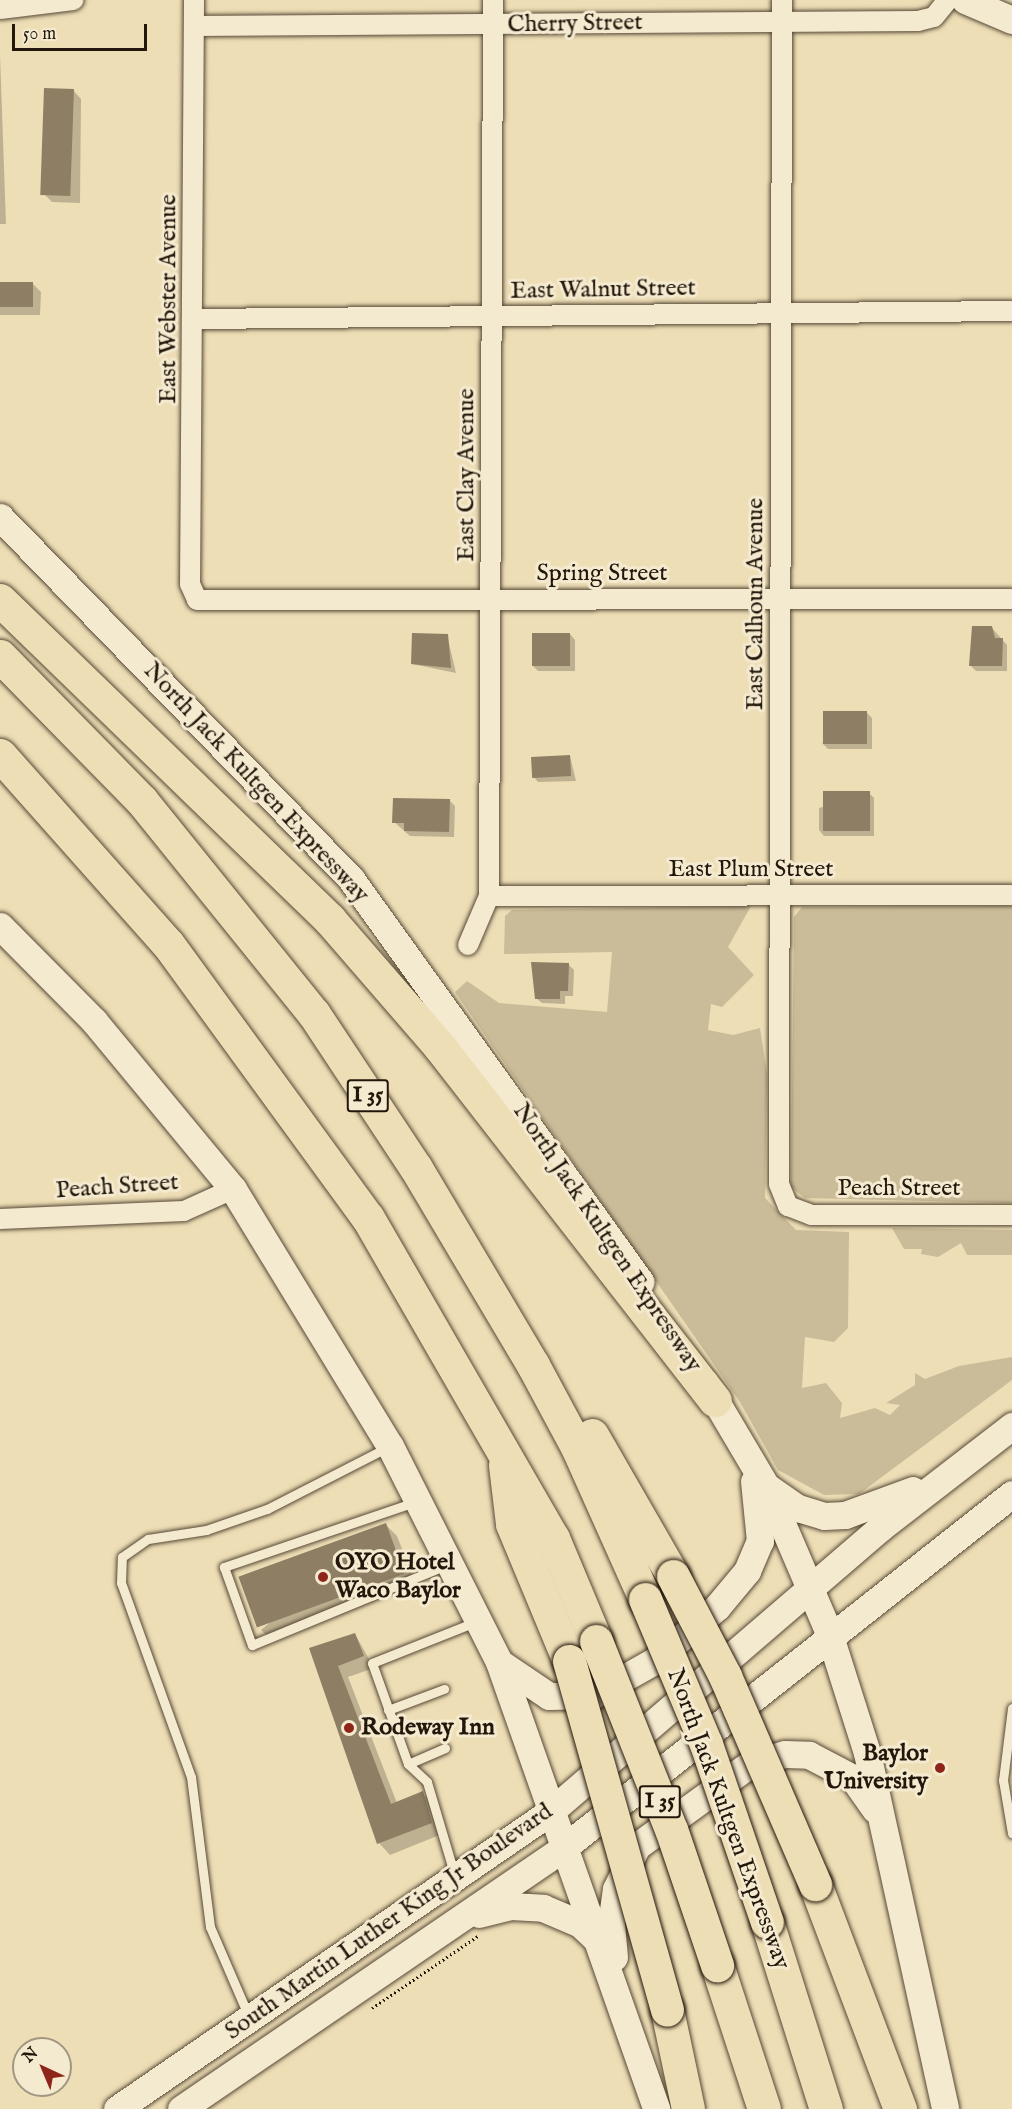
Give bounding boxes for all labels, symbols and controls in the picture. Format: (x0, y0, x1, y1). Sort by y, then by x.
street label: Cherry Street (507, 8, 643, 40)
scale bar (15, 12, 150, 50)
text: 50 m (23, 23, 56, 46)
street label: East Webster Avenue (155, 194, 183, 404)
street label: East Walnut Street (510, 274, 696, 306)
street label: East Clay Avenue (453, 388, 481, 562)
street label: East Calhoun Avenue (742, 498, 770, 710)
street label: Spring Street (536, 560, 668, 588)
street label: North Jack Kultgen Expressway (137, 657, 375, 909)
street label: East Plum Street (668, 856, 834, 884)
road number: I 35 (346, 1077, 391, 1115)
street label: North Jack Kultgen Expressway (506, 1098, 708, 1378)
street label: Peach Street (55, 1168, 179, 1206)
street label: Peach Street (838, 1175, 960, 1203)
place label: OYO Hotel Waco Baylor (335, 1549, 461, 1605)
marker: OYO Hotel Waco Baylor (316, 1570, 330, 1584)
street label: North Jack Kultgen Expressway (660, 1665, 796, 1973)
place label: Rodeway Inn (361, 1714, 495, 1742)
marker: Rodeway Inn (342, 1721, 356, 1735)
place label: Baylor University (824, 1740, 928, 1796)
marker: Baylor University (933, 1761, 947, 1775)
road number: I 35 (638, 1783, 682, 1821)
street label: South Martin Luther King Jr Boulevard (220, 1797, 558, 2047)
north arrow (12, 2037, 72, 2097)
text: N (19, 2043, 43, 2067)

